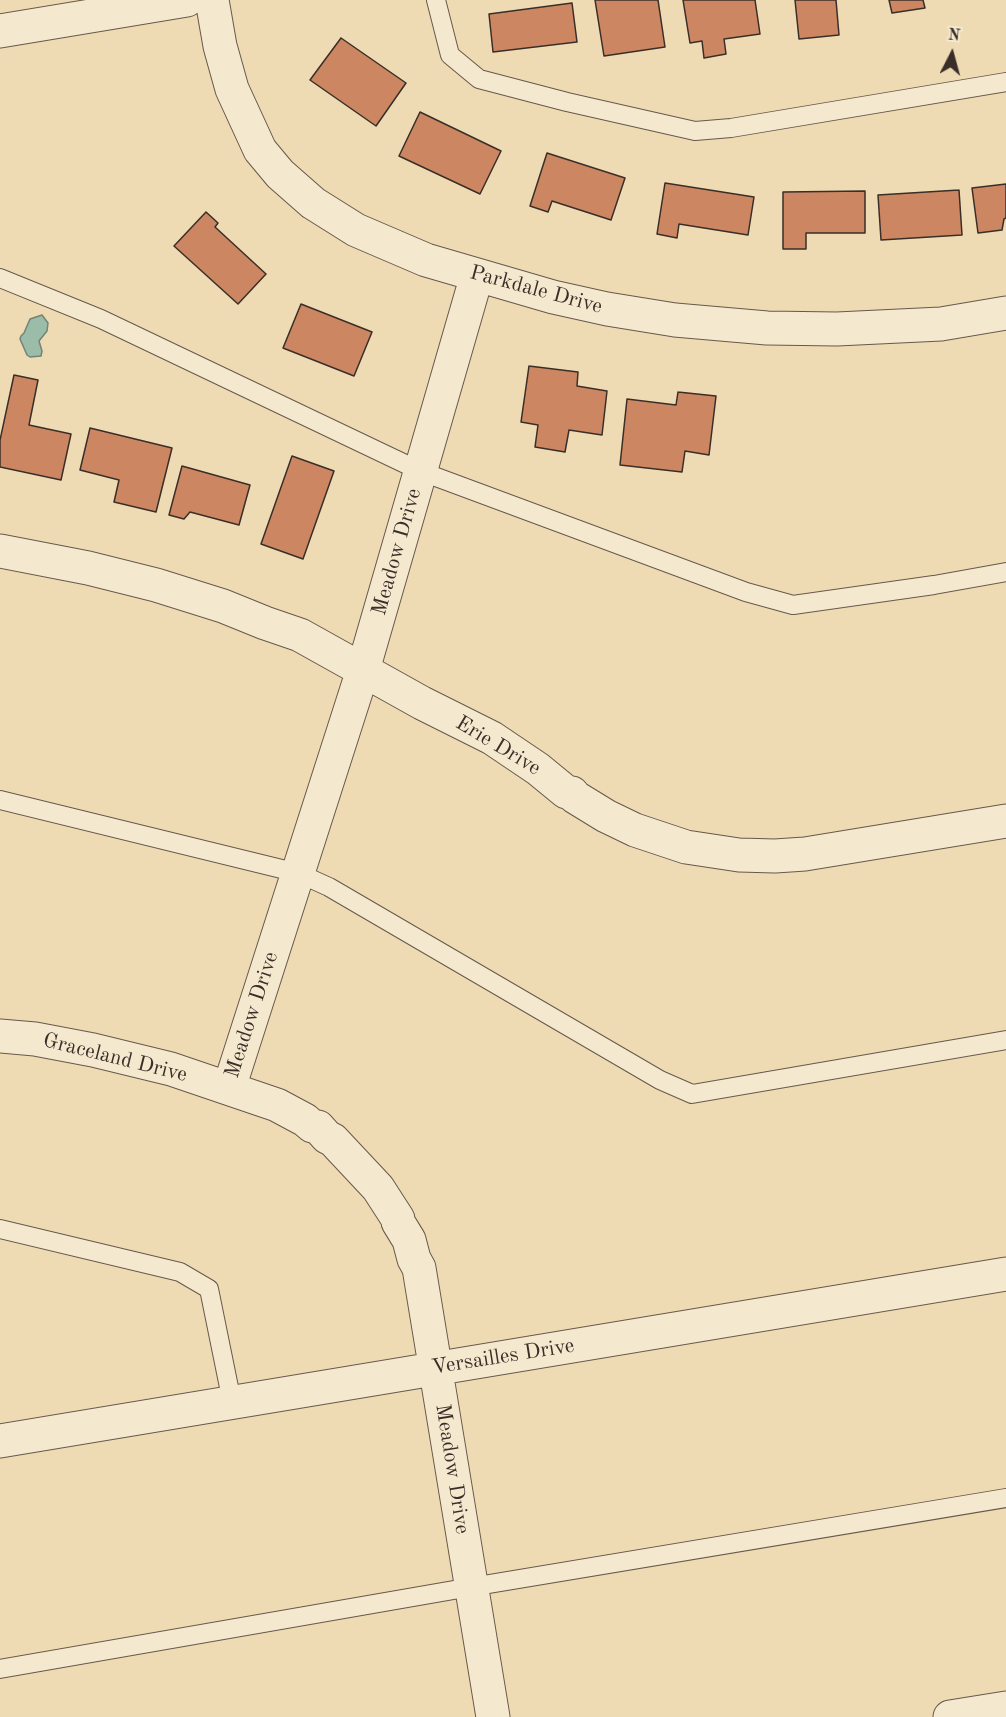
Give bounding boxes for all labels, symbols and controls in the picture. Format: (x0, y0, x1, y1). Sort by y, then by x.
north arrow (922, 24, 982, 84)
text: N (947, 28, 961, 45)
street label: Parkdale Drive (467, 260, 605, 320)
street label: Meadow Drive (367, 485, 427, 619)
street label: Erie Drive (451, 711, 545, 781)
street label: Meadow Drive (220, 949, 284, 1081)
street label: Graceland Drive (40, 1028, 190, 1088)
street label: Versailles Drive (430, 1333, 576, 1381)
street label: Meadow Drive (429, 1402, 475, 1536)

